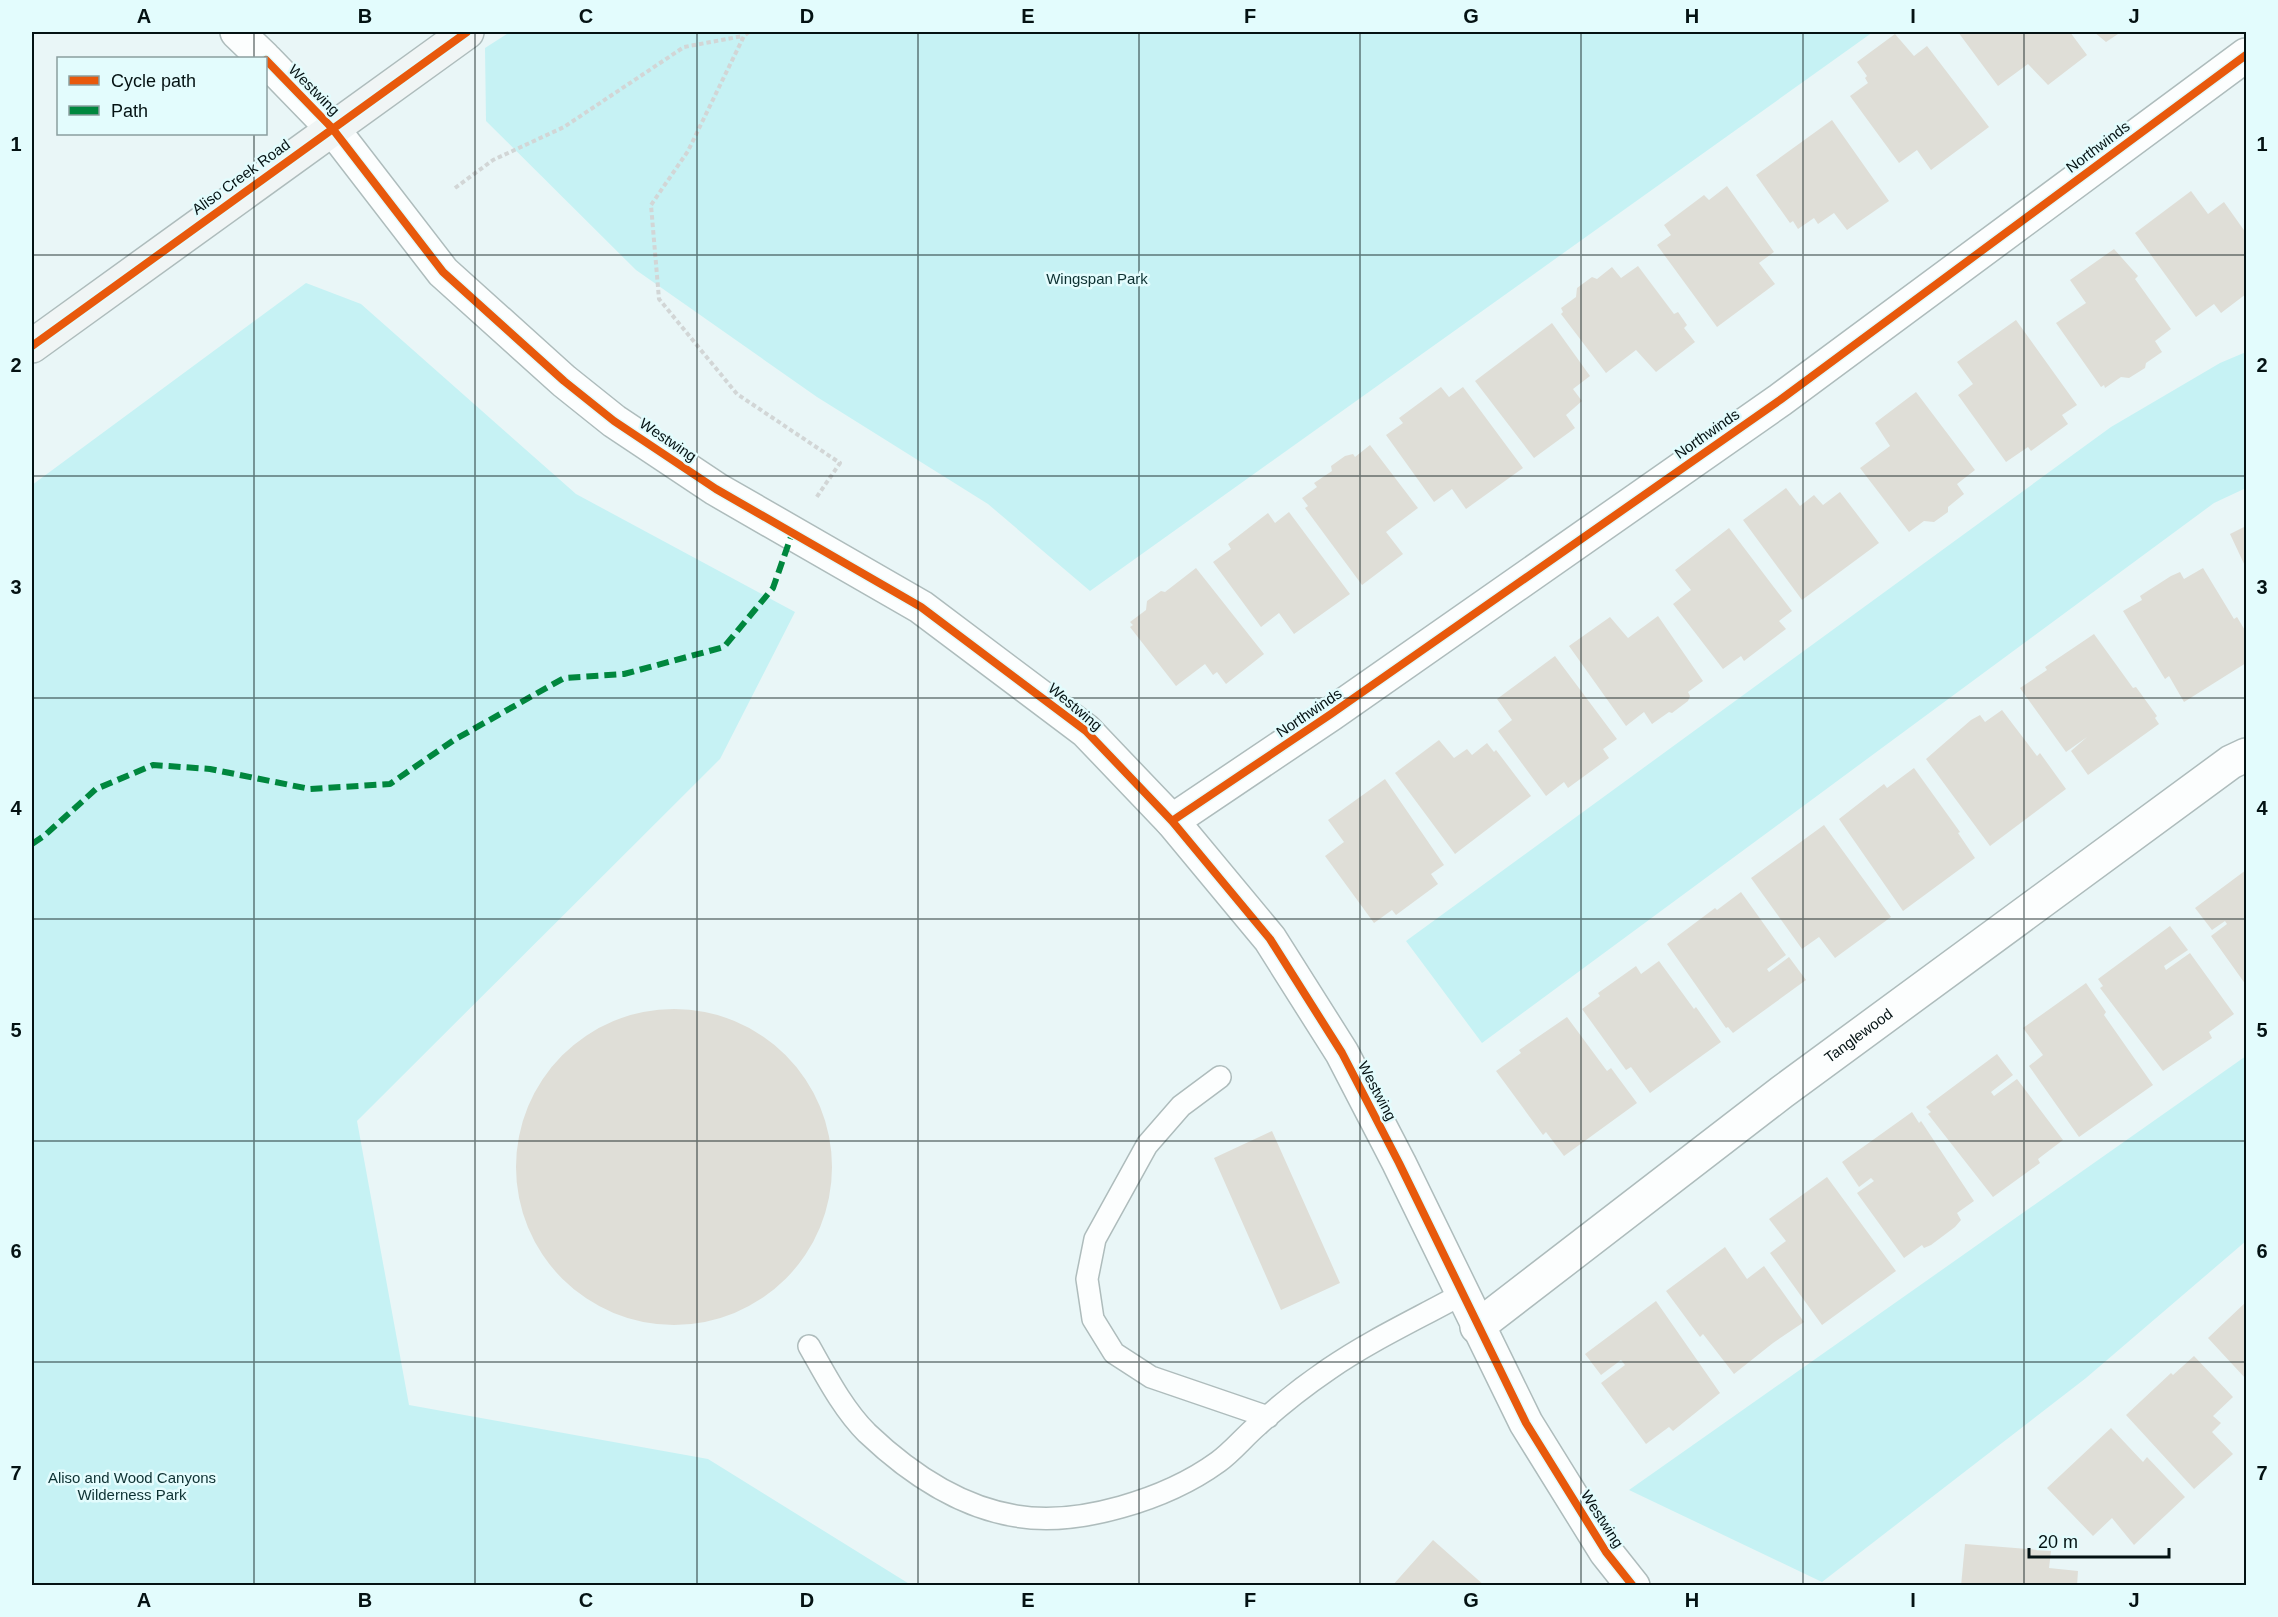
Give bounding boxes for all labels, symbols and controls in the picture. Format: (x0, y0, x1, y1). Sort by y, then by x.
text: A (137, 5, 151, 27)
text: B (358, 5, 372, 27)
text: C (579, 5, 593, 27)
text: D (800, 5, 814, 27)
text: E (1021, 5, 1035, 27)
text: F (1244, 5, 1256, 27)
text: G (1463, 5, 1479, 27)
text: H (1685, 5, 1699, 27)
text: I (1910, 5, 1916, 27)
text: J (2128, 5, 2140, 27)
legend (57, 57, 267, 135)
street label: Westwing (285, 61, 343, 119)
text: Cycle path (111, 71, 196, 91)
text: Path (111, 101, 148, 121)
street label: Northwinds (2063, 117, 2133, 176)
text: 1 (10, 133, 22, 155)
text: 1 (2256, 133, 2268, 155)
street label: Aliso Creek Road (188, 135, 293, 218)
park label: Wingspan Park (1046, 270, 1148, 287)
text: 2 (10, 354, 22, 376)
text: 2 (2256, 354, 2268, 376)
street label: Northwinds (1671, 405, 1742, 462)
street label: Westwing (637, 414, 700, 465)
text: 3 (10, 576, 22, 598)
text: 3 (2256, 576, 2268, 598)
street label: Westwing (1045, 679, 1106, 734)
street label: Northwinds (1273, 685, 1345, 741)
text: 4 (10, 797, 22, 819)
text: 4 (2256, 797, 2268, 819)
street label: Tanglewood (1821, 1005, 1896, 1066)
text: 5 (10, 1019, 22, 1041)
text: 5 (2256, 1019, 2268, 1041)
street label: Westwing (1355, 1058, 1400, 1123)
text: 6 (10, 1240, 22, 1262)
text: 6 (2256, 1240, 2268, 1262)
text: 7 (10, 1462, 22, 1484)
text: 7 (2256, 1462, 2268, 1484)
park label: Aliso and Wood Canyons Wilderness Park (48, 1469, 216, 1503)
street label: Westwing (1578, 1487, 1627, 1551)
scale bar (2029, 1521, 2168, 1559)
text: 20 m (2038, 1532, 2078, 1552)
text: A (137, 1589, 151, 1611)
text: B (358, 1589, 372, 1611)
text: C (579, 1589, 593, 1611)
text: D (800, 1589, 814, 1611)
text: E (1021, 1589, 1035, 1611)
text: F (1244, 1589, 1256, 1611)
text: G (1463, 1589, 1479, 1611)
text: H (1685, 1589, 1699, 1611)
text: I (1910, 1589, 1916, 1611)
text: J (2128, 1589, 2140, 1611)

